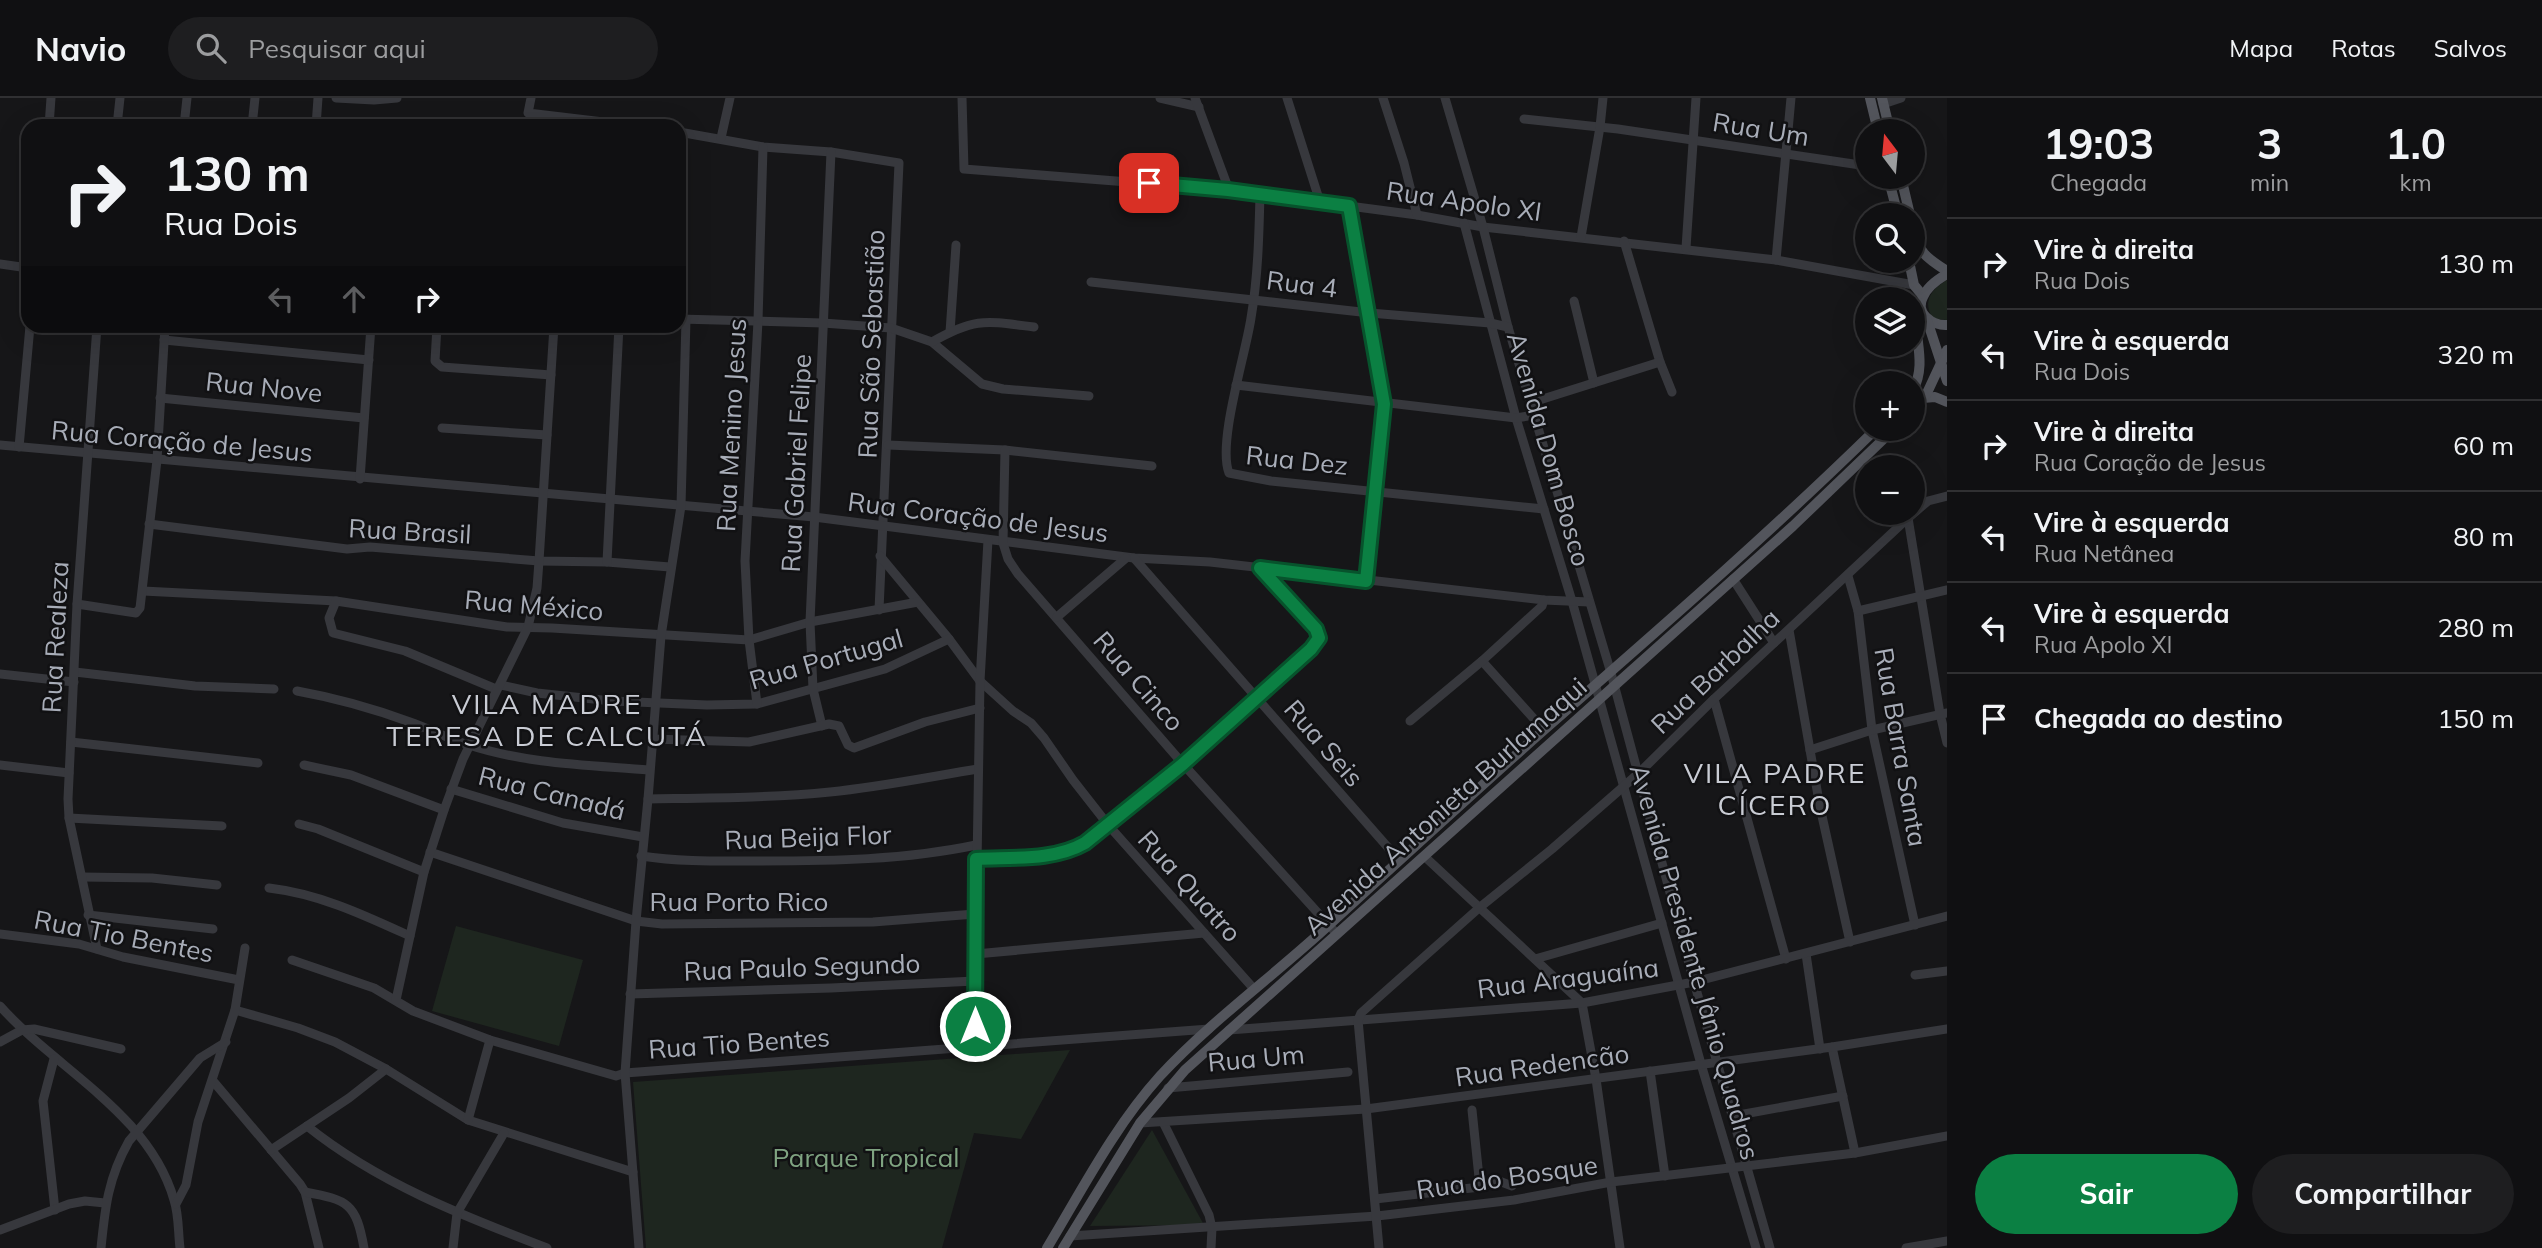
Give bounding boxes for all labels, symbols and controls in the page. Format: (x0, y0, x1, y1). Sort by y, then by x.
search box (168, 17, 658, 80)
text: Navio (35, 28, 126, 69)
icon: search (192, 29, 230, 67)
text: Pesquisar aqui (248, 32, 426, 65)
text: Mapa (2229, 33, 2293, 63)
text: Rotas (2331, 33, 2396, 63)
text: Salvos (2434, 33, 2507, 63)
street label: Rua Um (1710, 105, 1812, 153)
text: 19:03 (2043, 117, 2154, 170)
text: 3 (2257, 117, 2282, 170)
text: 1.0 (2385, 117, 2446, 170)
north arrow (1855, 119, 1925, 189)
map controls (1855, 119, 1925, 525)
text: 130 m (164, 142, 310, 203)
icon: right (49, 147, 140, 238)
pin (1119, 153, 1179, 213)
icon: arrive (1130, 164, 1168, 202)
text: Chegada (2050, 168, 2147, 197)
text: min (2250, 168, 2289, 197)
text: km (2400, 168, 2432, 197)
street label: Rua Apolo XI (1384, 174, 1544, 228)
text: Rua Dois (164, 203, 298, 243)
button: search (1855, 203, 1925, 273)
street label: Rua São Sebastião (851, 229, 891, 459)
text: Vire à direita (2034, 233, 2194, 266)
icon: right (1975, 245, 2013, 283)
text: 130 m (2438, 247, 2514, 280)
street label: Rua 4 (1265, 263, 1339, 305)
text: Rua Dois (2034, 266, 2130, 295)
icon: left (262, 280, 300, 318)
icon: ahead (335, 280, 373, 318)
icon: right (408, 280, 446, 318)
button: layers (1855, 287, 1925, 357)
street label: Rua Menino Jesus (709, 317, 753, 533)
text: Vire à esquerda (2034, 324, 2230, 357)
street label: Avenida Dom Bosco (1500, 328, 1598, 570)
icon: left (1975, 336, 2013, 374)
text: 320 m (2438, 338, 2514, 371)
street label: Rua Gabriel Felipe (774, 353, 818, 573)
text: Rua Dois (2034, 357, 2130, 386)
street label: Rua Nove (204, 364, 324, 410)
button: + (1855, 371, 1925, 441)
street label: Rua Coração de Jesus (50, 413, 314, 469)
text: Vire à direita (2034, 415, 2194, 448)
icon: right (1975, 427, 2013, 465)
text: 60 m (2453, 429, 2514, 462)
street label: Rua Dez (1244, 438, 1350, 482)
text: Rua Coração de Jesus (2034, 448, 2266, 477)
button: − (1855, 455, 1925, 525)
street label: Rua Coração de Jesus (846, 485, 1110, 549)
text: Vire à esquerda (2034, 506, 2230, 539)
street label: Rua Brasil (348, 511, 472, 551)
icon: left (1975, 518, 2013, 556)
text: 80 m (2453, 520, 2514, 553)
text: Rua Netânea (2034, 539, 2174, 568)
street label: Rua Realeza (35, 560, 75, 714)
street label: Rua México (463, 582, 605, 628)
text: Vire à esquerda (2034, 597, 2230, 630)
street label: Rua Barbalha (1644, 601, 1786, 741)
icon: left (1975, 609, 2013, 647)
text: 280 m (2438, 611, 2514, 644)
street label: Rua Portugal (745, 621, 907, 697)
street label: Rua Cinco (1087, 624, 1191, 738)
text: Rua Apolo XI (2034, 630, 2172, 659)
street label: Rua Barra Santa (1867, 645, 1935, 849)
street label: Avenida Antonieta Burlamaqui (1297, 670, 1593, 942)
district label: VILA MADRE TERESA DE CALCUTÁ (386, 686, 708, 753)
street label: Rua Seis (1277, 693, 1371, 793)
icon: arrive (1975, 700, 2013, 738)
text: Chegada ao destino (2034, 702, 2283, 735)
text: 150 m (2438, 702, 2514, 735)
district label: VILA PADRE CÍCERO (1684, 755, 1866, 822)
street label: Rua Canadá (475, 759, 629, 827)
street label: Avenida Presidente Jânio Quadros (1623, 760, 1767, 1164)
street label: Rua Beija Flor (724, 818, 893, 856)
street label: Rua Quatro (1131, 823, 1249, 949)
street label: Rua Porto Rico (650, 885, 828, 918)
street label: Rua Tio Bentes (32, 902, 216, 970)
street label: Rua Paulo Segundo (683, 946, 921, 988)
street label: Rua Araguaína (1475, 950, 1661, 1006)
position arrow (938, 989, 1012, 1063)
street label: Rua Tio Bentes (647, 1020, 831, 1066)
street label: Rua Redencão (1453, 1036, 1631, 1094)
street label: Rua Um (1206, 1037, 1306, 1079)
park label: Parque Tropical (773, 1141, 959, 1174)
street label: Rua do Bosque (1414, 1148, 1600, 1206)
button: Sair (1975, 1154, 2238, 1234)
button: Compartilhar (2252, 1154, 2514, 1234)

